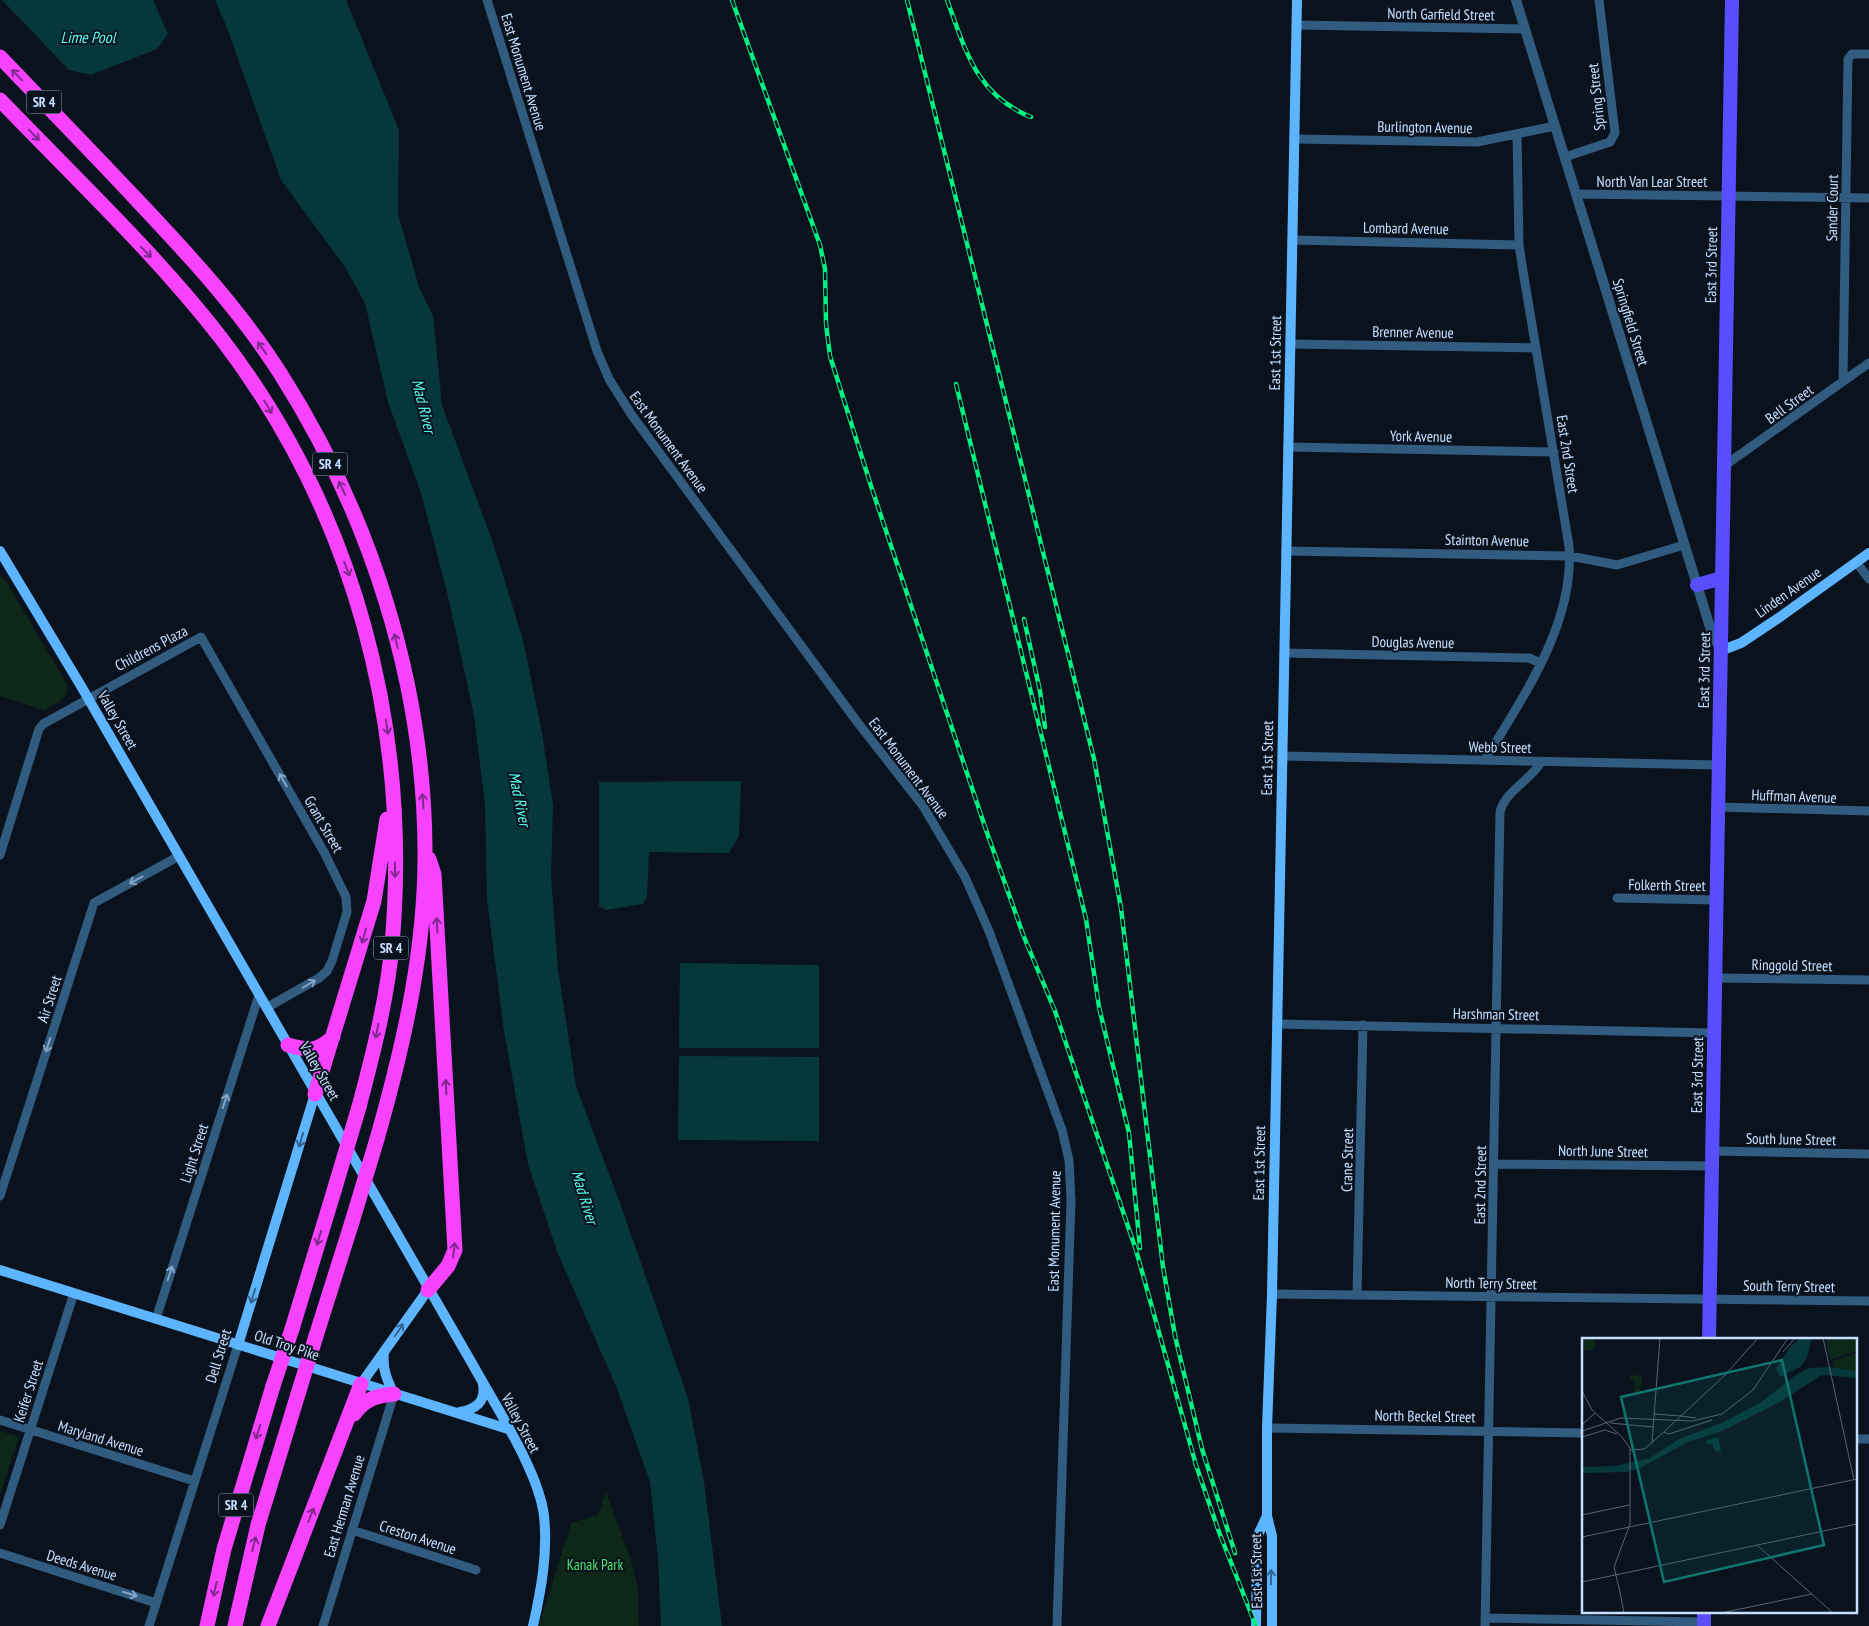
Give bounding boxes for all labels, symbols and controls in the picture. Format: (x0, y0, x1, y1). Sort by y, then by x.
street label: North Garfield Street (1387, 4, 1495, 24)
street label: East Monument Avenue (497, 11, 551, 133)
water label: Lime Pool (61, 27, 117, 47)
street label: Spring Street (1583, 62, 1609, 132)
one-way arrow (11, 68, 23, 81)
road number: SR 4 (27, 90, 62, 114)
street label: Burlington Avenue (1377, 117, 1473, 137)
one-way arrow (28, 129, 40, 141)
street label: North Van Lear Street (1597, 172, 1707, 191)
street label: Sander Court (1822, 174, 1842, 242)
street label: Lombard Avenue (1363, 218, 1449, 238)
street label: East 3rd Street (1701, 227, 1721, 303)
one-way arrow (140, 246, 153, 258)
street label: Springfield Street (1609, 276, 1653, 368)
street label: East 1st Street (1265, 315, 1285, 391)
street label: Brenner Avenue (1372, 322, 1454, 342)
one-way arrow (257, 341, 267, 355)
water label: Mad River (408, 377, 441, 438)
street label: Bell Street (1761, 380, 1817, 428)
street label: East Monument Avenue (626, 387, 712, 497)
one-way arrow (263, 400, 273, 414)
street label: East 2nd Street (1552, 414, 1584, 494)
street label: York Avenue (1390, 426, 1452, 446)
road number: SR 4 (312, 452, 348, 476)
one-way arrow (337, 481, 347, 496)
street label: Stainton Avenue (1445, 530, 1529, 550)
one-way arrow (343, 562, 352, 577)
street label: Linden Avenue (1751, 562, 1825, 622)
street label: Childrens Plaza (111, 621, 191, 675)
street label: Douglas Avenue (1372, 632, 1454, 652)
street label: East 3rd Street (1694, 632, 1714, 708)
one-way arrow (391, 634, 400, 650)
street label: Valley Street (93, 686, 142, 753)
street label: East Monument Avenue (865, 714, 953, 822)
one-way arrow (382, 718, 392, 734)
street label: East 1st Street (1257, 720, 1277, 796)
street label: Webb Street (1468, 737, 1532, 757)
water label: Mad River (504, 770, 536, 831)
one-way arrow (277, 774, 287, 788)
street label: Huffman Avenue (1751, 785, 1837, 807)
street label: Grant Street (300, 792, 348, 856)
one-way arrow (418, 794, 427, 810)
one-way arrow (391, 861, 400, 877)
one-way arrow (130, 875, 144, 885)
street label: Folkerth Street (1628, 875, 1706, 895)
one-way arrow (433, 918, 442, 934)
one-way arrow (359, 928, 369, 944)
road number: SR 4 (374, 936, 408, 960)
street label: Ringgold Street (1751, 955, 1833, 975)
street label: Air Street (32, 973, 66, 1025)
one-way arrow (302, 979, 316, 989)
street label: Harshman Street (1453, 1004, 1539, 1024)
one-way arrow (372, 1022, 382, 1038)
one-way arrow (43, 1037, 53, 1053)
street label: Valley Street (295, 1037, 344, 1104)
street label: East 3rd Street (1687, 1037, 1707, 1113)
one-way arrow (442, 1080, 451, 1096)
one-way arrow (221, 1094, 230, 1109)
street label: Light Street (176, 1121, 212, 1185)
street label: East 1st Street (1249, 1125, 1269, 1201)
street label: Crane Street (1337, 1128, 1357, 1192)
street label: South June Street (1746, 1129, 1836, 1149)
one-way arrow (295, 1132, 305, 1148)
street label: North June Street (1558, 1141, 1648, 1161)
street label: East 2nd Street (1470, 1145, 1490, 1225)
water label: Mad River (567, 1168, 603, 1229)
street label: East Monument Avenue (1043, 1170, 1065, 1292)
one-way arrow (314, 1229, 324, 1245)
one-way arrow (449, 1242, 459, 1258)
one-way arrow (166, 1265, 176, 1281)
street label: North Terry Street (1445, 1273, 1537, 1293)
street label: South Terry Street (1743, 1276, 1835, 1296)
one-way arrow (248, 1287, 257, 1303)
one-way arrow (393, 1323, 404, 1337)
street label: Old Troy Pike (252, 1326, 322, 1364)
street label: Dell Street (201, 1327, 235, 1385)
inset map (1582, 1338, 1856, 1614)
street label: Keifer Street (9, 1357, 47, 1425)
street label: Valley Street (497, 1389, 545, 1456)
street label: North Beckel Street (1374, 1406, 1476, 1426)
street label: Maryland Avenue (56, 1416, 146, 1460)
one-way arrow (253, 1424, 263, 1440)
street label: East Herman Avenue (319, 1452, 369, 1560)
road number: SR 4 (218, 1494, 254, 1516)
one-way arrow (307, 1508, 316, 1523)
street label: Creston Avenue (377, 1516, 459, 1558)
street label: East 1st Street (1246, 1533, 1266, 1609)
one-way arrow (250, 1537, 259, 1553)
street label: Deeds Avenue (45, 1545, 119, 1585)
park label: Kanak Park (567, 1555, 623, 1574)
one-way arrow (1267, 1570, 1276, 1586)
one-way arrow (210, 1580, 219, 1596)
one-way arrow (122, 1590, 138, 1600)

